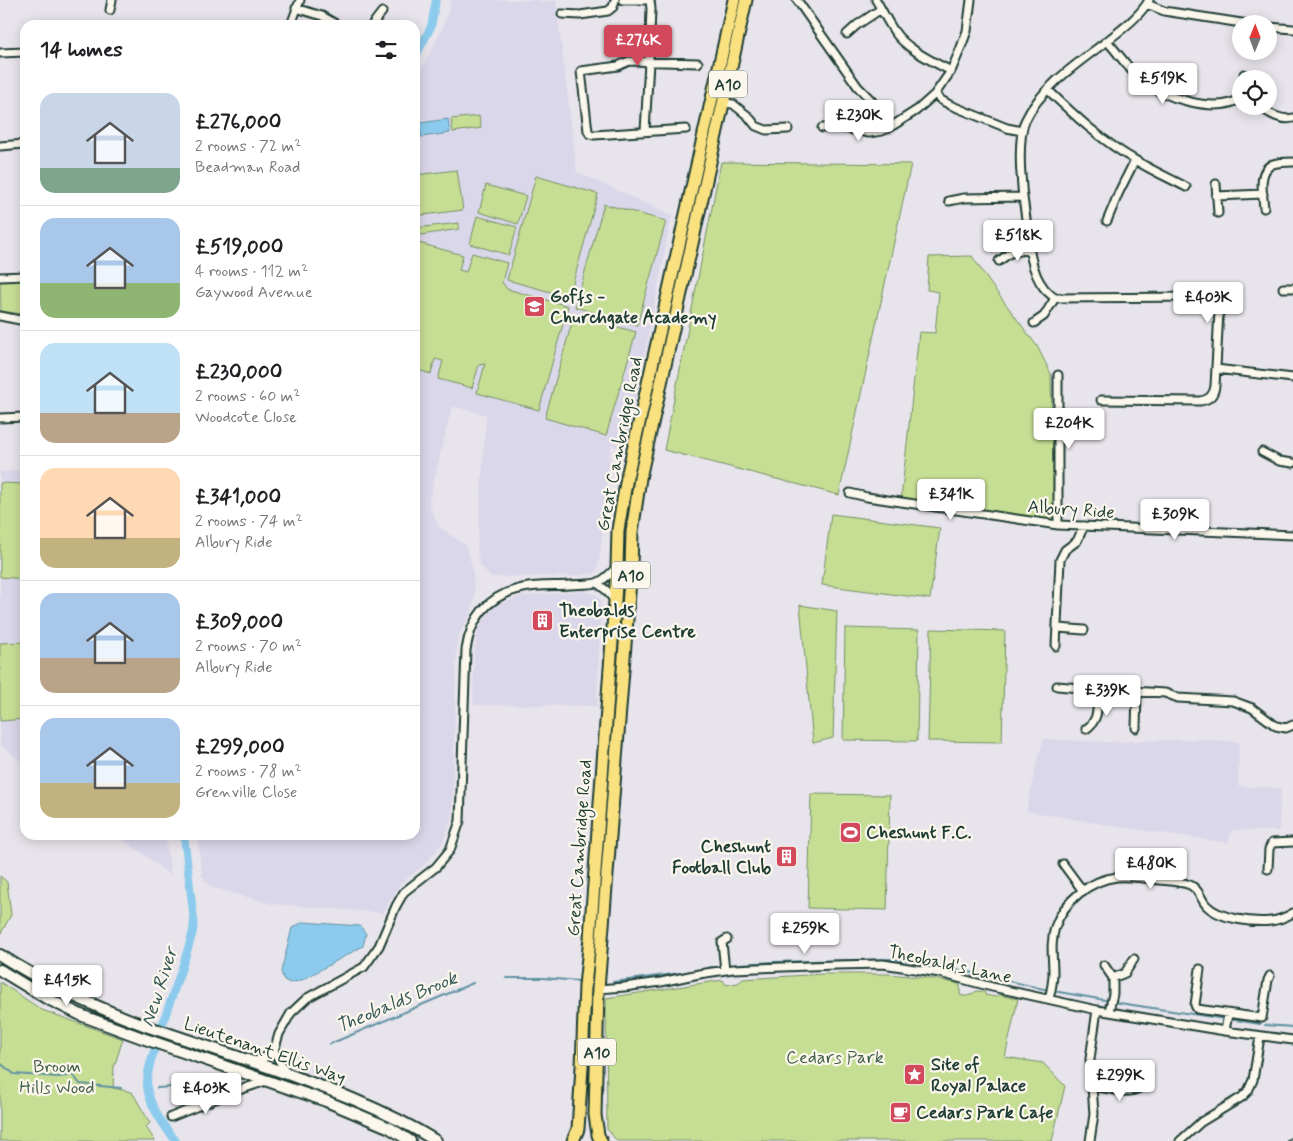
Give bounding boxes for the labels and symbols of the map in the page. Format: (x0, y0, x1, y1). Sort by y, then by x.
north arrow (1232, 15, 1278, 60)
pin: £276K (603, 24, 673, 67)
pin: £519K (1128, 62, 1198, 105)
road number: A10 (709, 70, 747, 98)
pin: £230K (824, 100, 894, 142)
pin: £518K (983, 220, 1053, 262)
pin: £403K (1173, 282, 1243, 324)
place label: Goffs - Churchgate Academy (550, 285, 716, 330)
school or university icon: Goffs - Churchgate Academy (522, 294, 546, 318)
street label: Great Cambridge Road (591, 355, 650, 534)
pin: £204K (1034, 408, 1104, 450)
pin: £341K (916, 478, 986, 521)
street label: Albury Ride (1027, 495, 1115, 525)
pin: £309K (1140, 498, 1210, 541)
road number: A10 (612, 562, 650, 588)
place label: Theobalds Enterprise Centre (559, 599, 696, 644)
building icon: Theobalds Enterprise Centre (531, 608, 555, 632)
pin: £339K (1072, 674, 1142, 717)
street label: Great Cambridge Road (562, 759, 599, 937)
sports icon: Cheshunt F.C. (838, 820, 862, 844)
place label: Cheshunt F.C. (866, 821, 972, 845)
place label: Cheshunt Football Club (672, 835, 771, 880)
building icon: Cheshunt Football Club (775, 844, 799, 868)
pin: £480K (1116, 848, 1186, 890)
pin: £259K (770, 912, 840, 955)
street label: Theobald's Lane (886, 940, 1014, 990)
water label: New River (135, 942, 185, 1030)
pin: £415K (32, 964, 102, 1007)
water label: Theobalds Brook (332, 965, 462, 1039)
street label: Lieutenant Ellis Way (180, 1012, 349, 1090)
road number: A10 (578, 1038, 616, 1066)
park label: Cedars Park (786, 1046, 884, 1070)
place label: Site of Royal Palace (931, 1053, 1026, 1098)
park label: Broom Hills Wood (19, 1055, 95, 1100)
pin: £299K (1085, 1060, 1155, 1102)
place icon: Site of Royal Palace (903, 1062, 927, 1086)
pin: £403K (171, 1072, 241, 1115)
cafe icon: Cedars Park Cafe (888, 1100, 912, 1124)
place label: Cedars Park Cafe (916, 1101, 1053, 1125)

